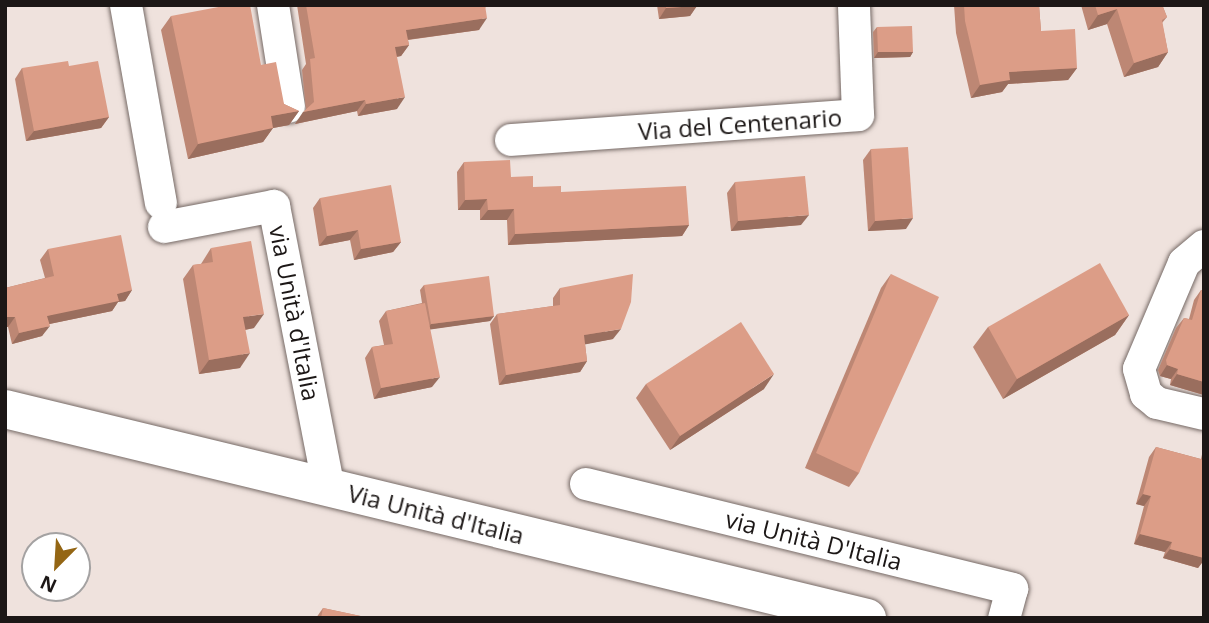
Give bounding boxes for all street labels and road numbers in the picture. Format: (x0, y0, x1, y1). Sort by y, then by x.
street label: Via del Centenario (637, 103, 843, 145)
street label: via Unità d'Italia (264, 223, 326, 403)
street label: Via Unità d'Italia (345, 478, 527, 550)
street label: via Unità D'Italia (723, 504, 905, 576)

